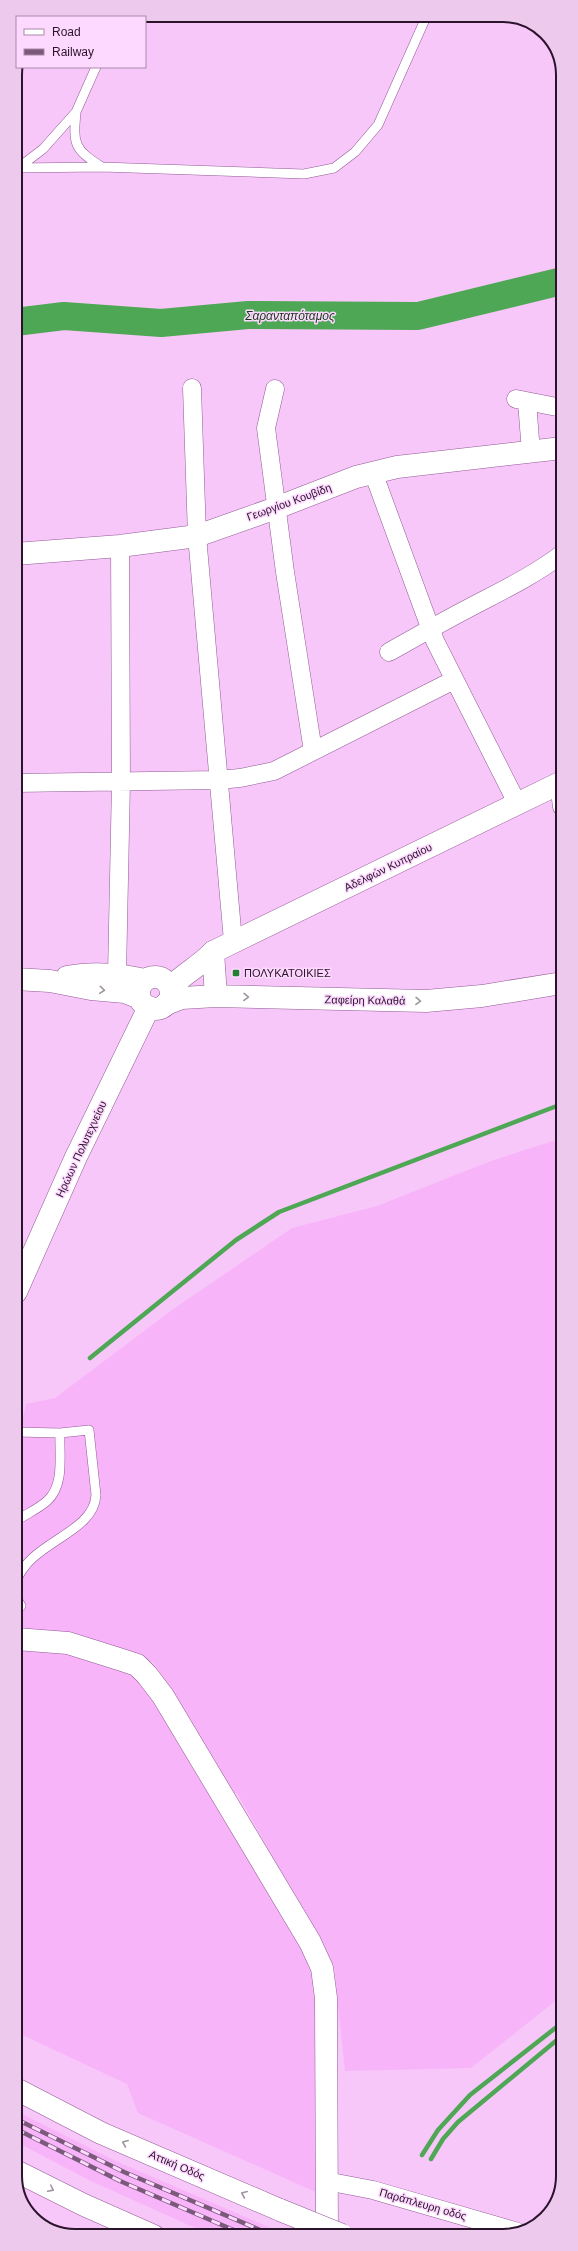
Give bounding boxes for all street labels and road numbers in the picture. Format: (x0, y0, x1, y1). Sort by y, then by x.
street label: Γεωργίου Κουβίδη (245, 481, 333, 523)
street label: Αδελφών Κυπραίου (342, 841, 434, 893)
street label: Ζαφείρη Καλαθά (325, 993, 406, 1007)
street label: Ηρώων Πολυτεχνείου (53, 1099, 109, 1199)
street label: Αττική Οδός (147, 2148, 207, 2182)
street label: Παράπλευρη οδός (378, 2186, 468, 2222)

